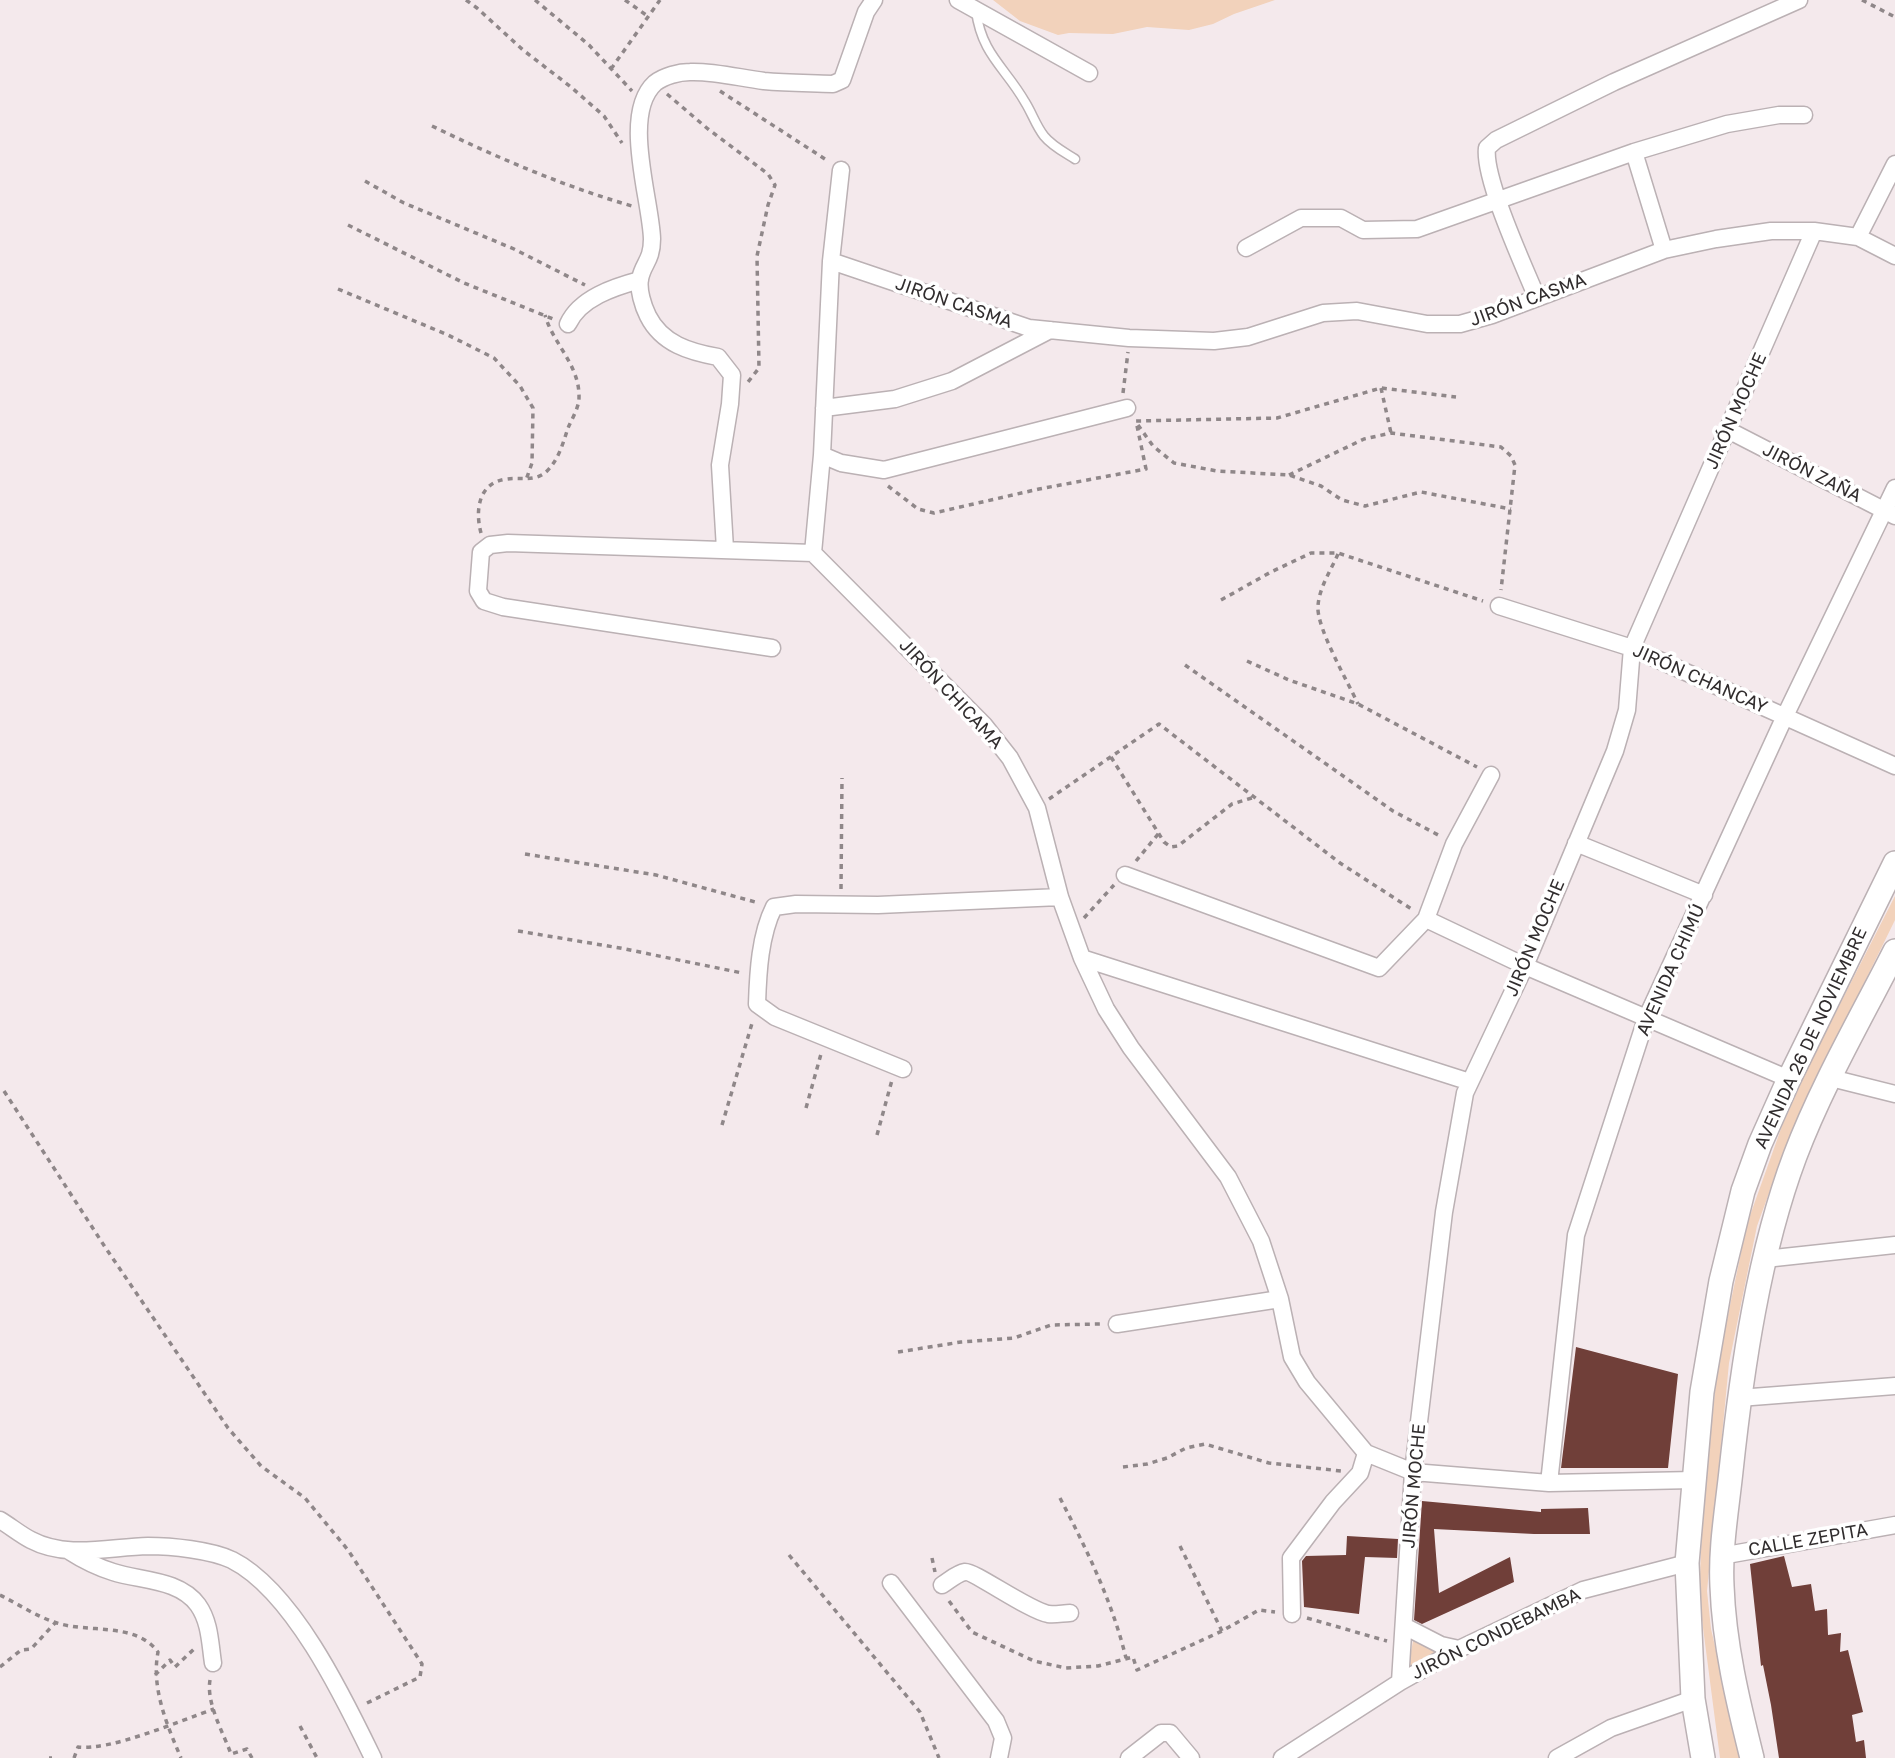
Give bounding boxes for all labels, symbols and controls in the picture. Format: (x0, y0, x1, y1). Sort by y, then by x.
street label: JIRÓN CASMA (1467, 269, 1589, 331)
street label: JIRÓN CASMA (893, 273, 1015, 333)
street label: JIRÓN MOCHE (1701, 349, 1771, 473)
street label: JIRÓN ZAÑA (1759, 439, 1865, 507)
street label: JIRÓN CHICAMA (895, 635, 1007, 753)
street label: JIRÓN CHANCAY (1630, 640, 1770, 718)
street label: JIRÓN MOCHE (1501, 876, 1569, 1000)
street label: AVENIDA CHIMÚ (1632, 901, 1710, 1039)
street label: AVENIDA 26 DE NOVIEMBRE (1750, 924, 1872, 1152)
street label: JIRÓN MOCHE (1398, 1423, 1430, 1549)
street label: CALLE ZEPITA (1747, 1519, 1869, 1561)
street label: JIRÓN CONDEBAMBA (1408, 1584, 1584, 1684)

